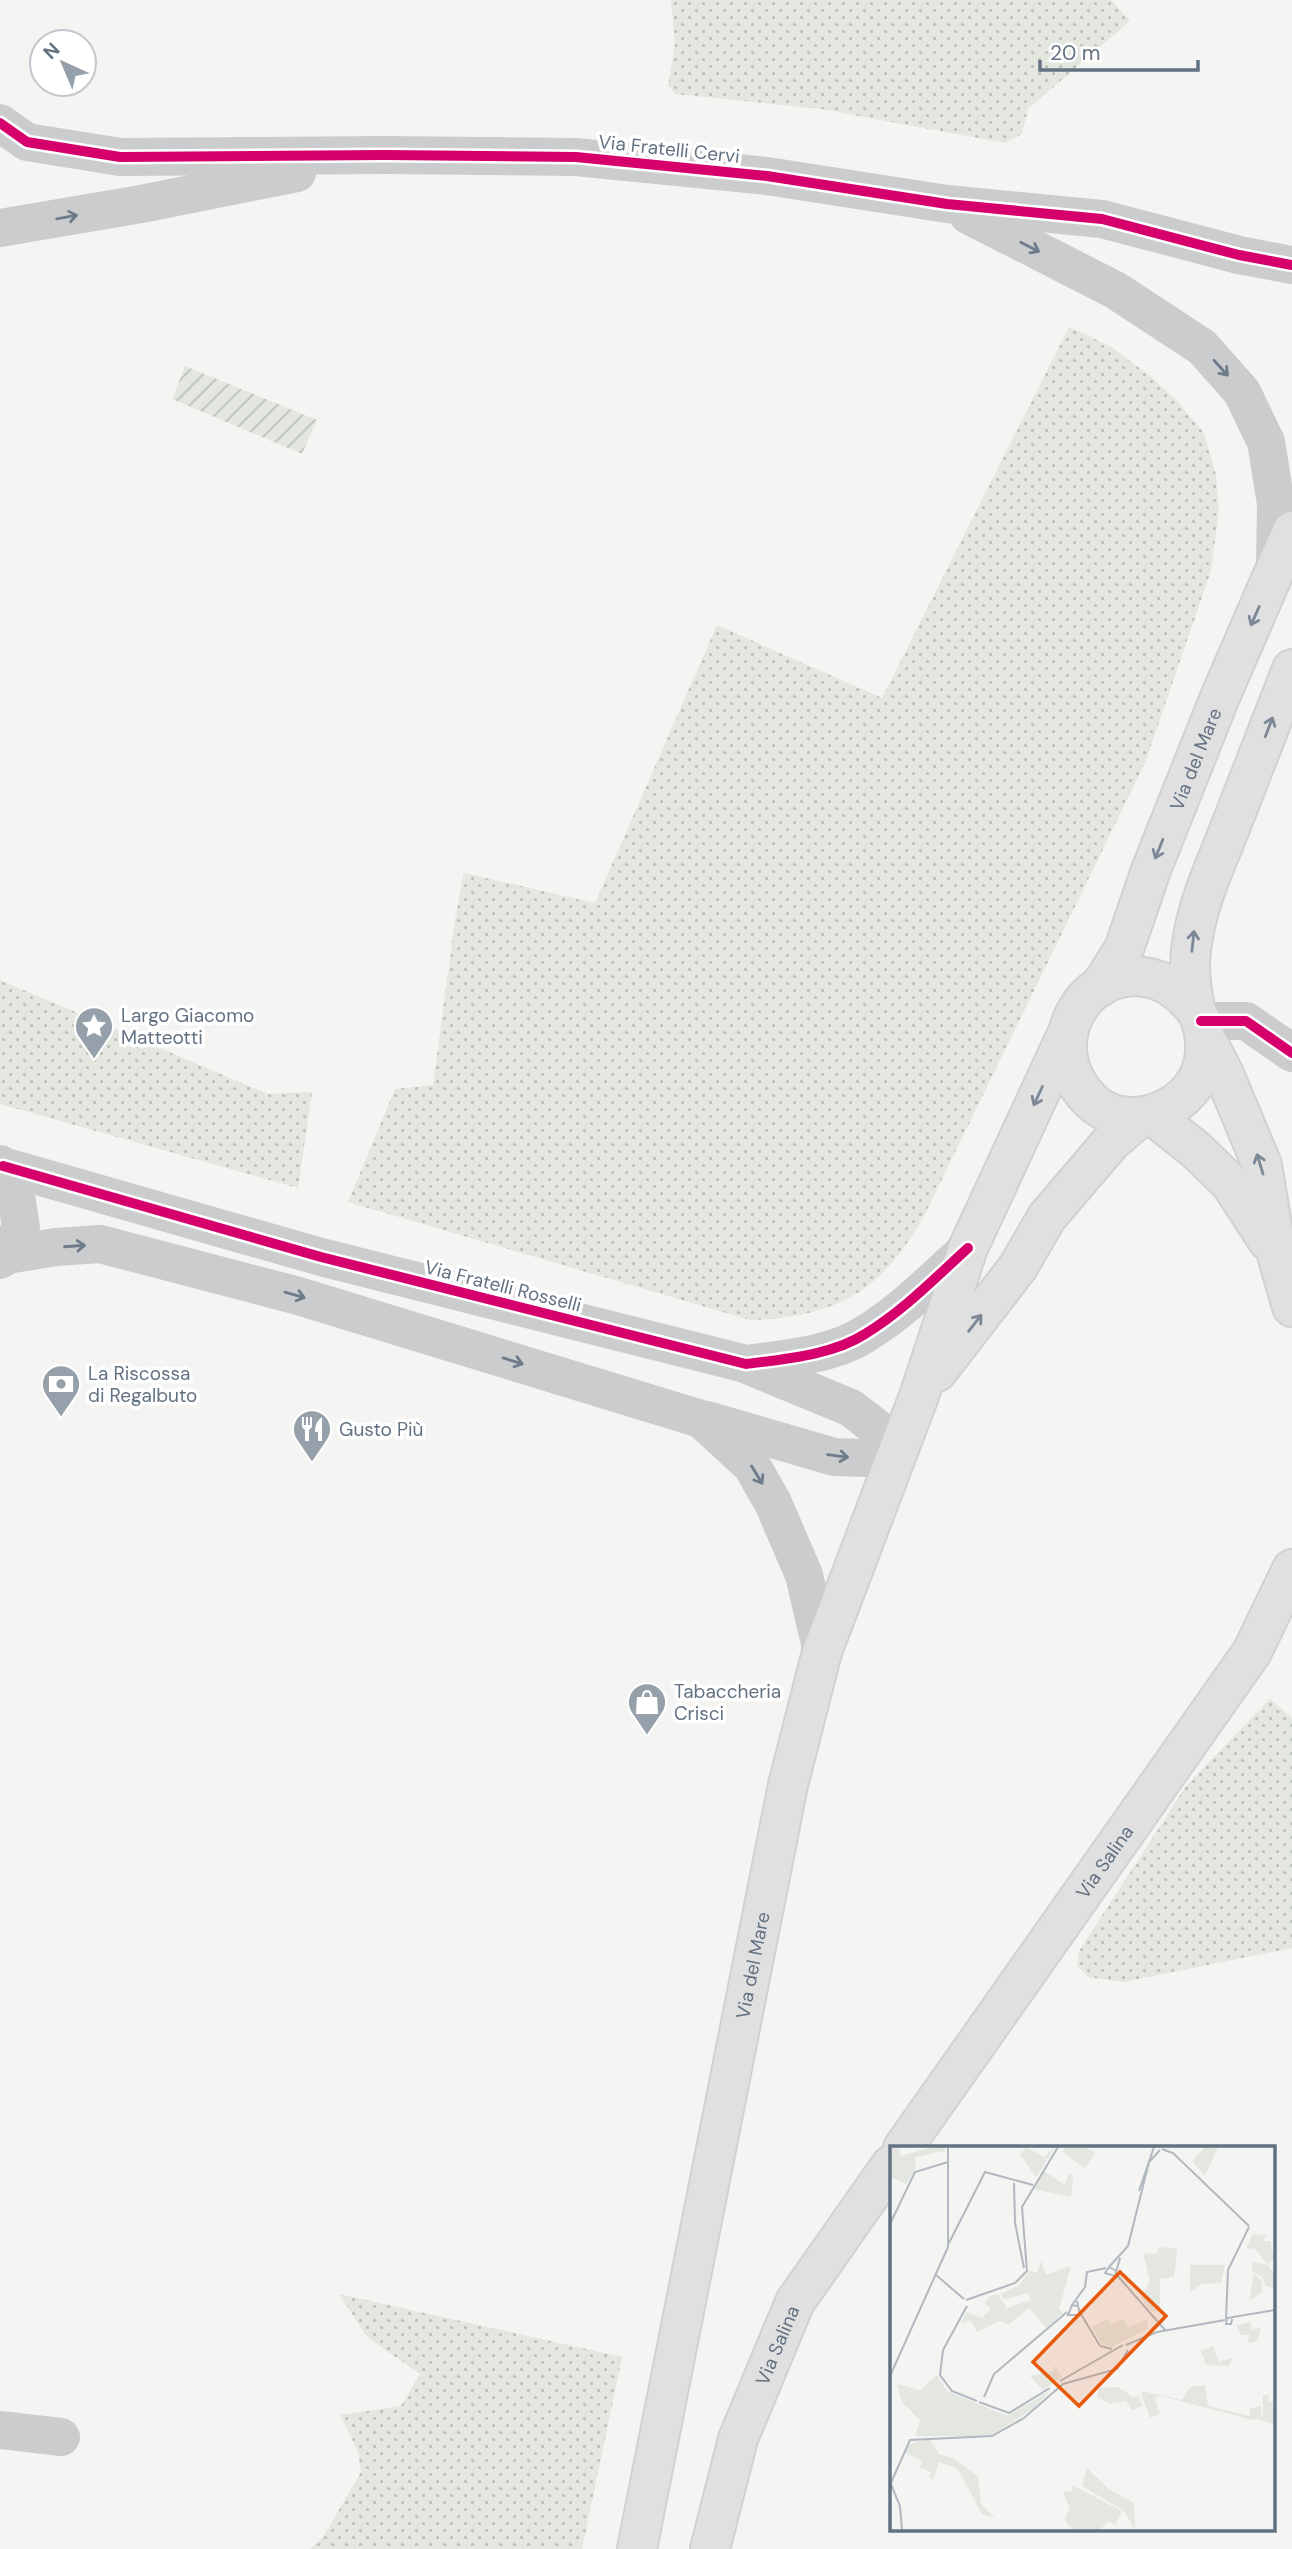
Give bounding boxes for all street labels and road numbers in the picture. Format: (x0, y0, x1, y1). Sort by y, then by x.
street label: Via Fratelli Cervi (597, 129, 741, 169)
street label: Via del Mare (1164, 704, 1227, 814)
street label: Via Fratelli Rosselli (422, 1254, 584, 1318)
street label: Via Salina (1070, 1820, 1139, 1903)
street label: Via del Mare (730, 1910, 775, 2021)
street label: Via Salina (749, 2302, 805, 2389)

